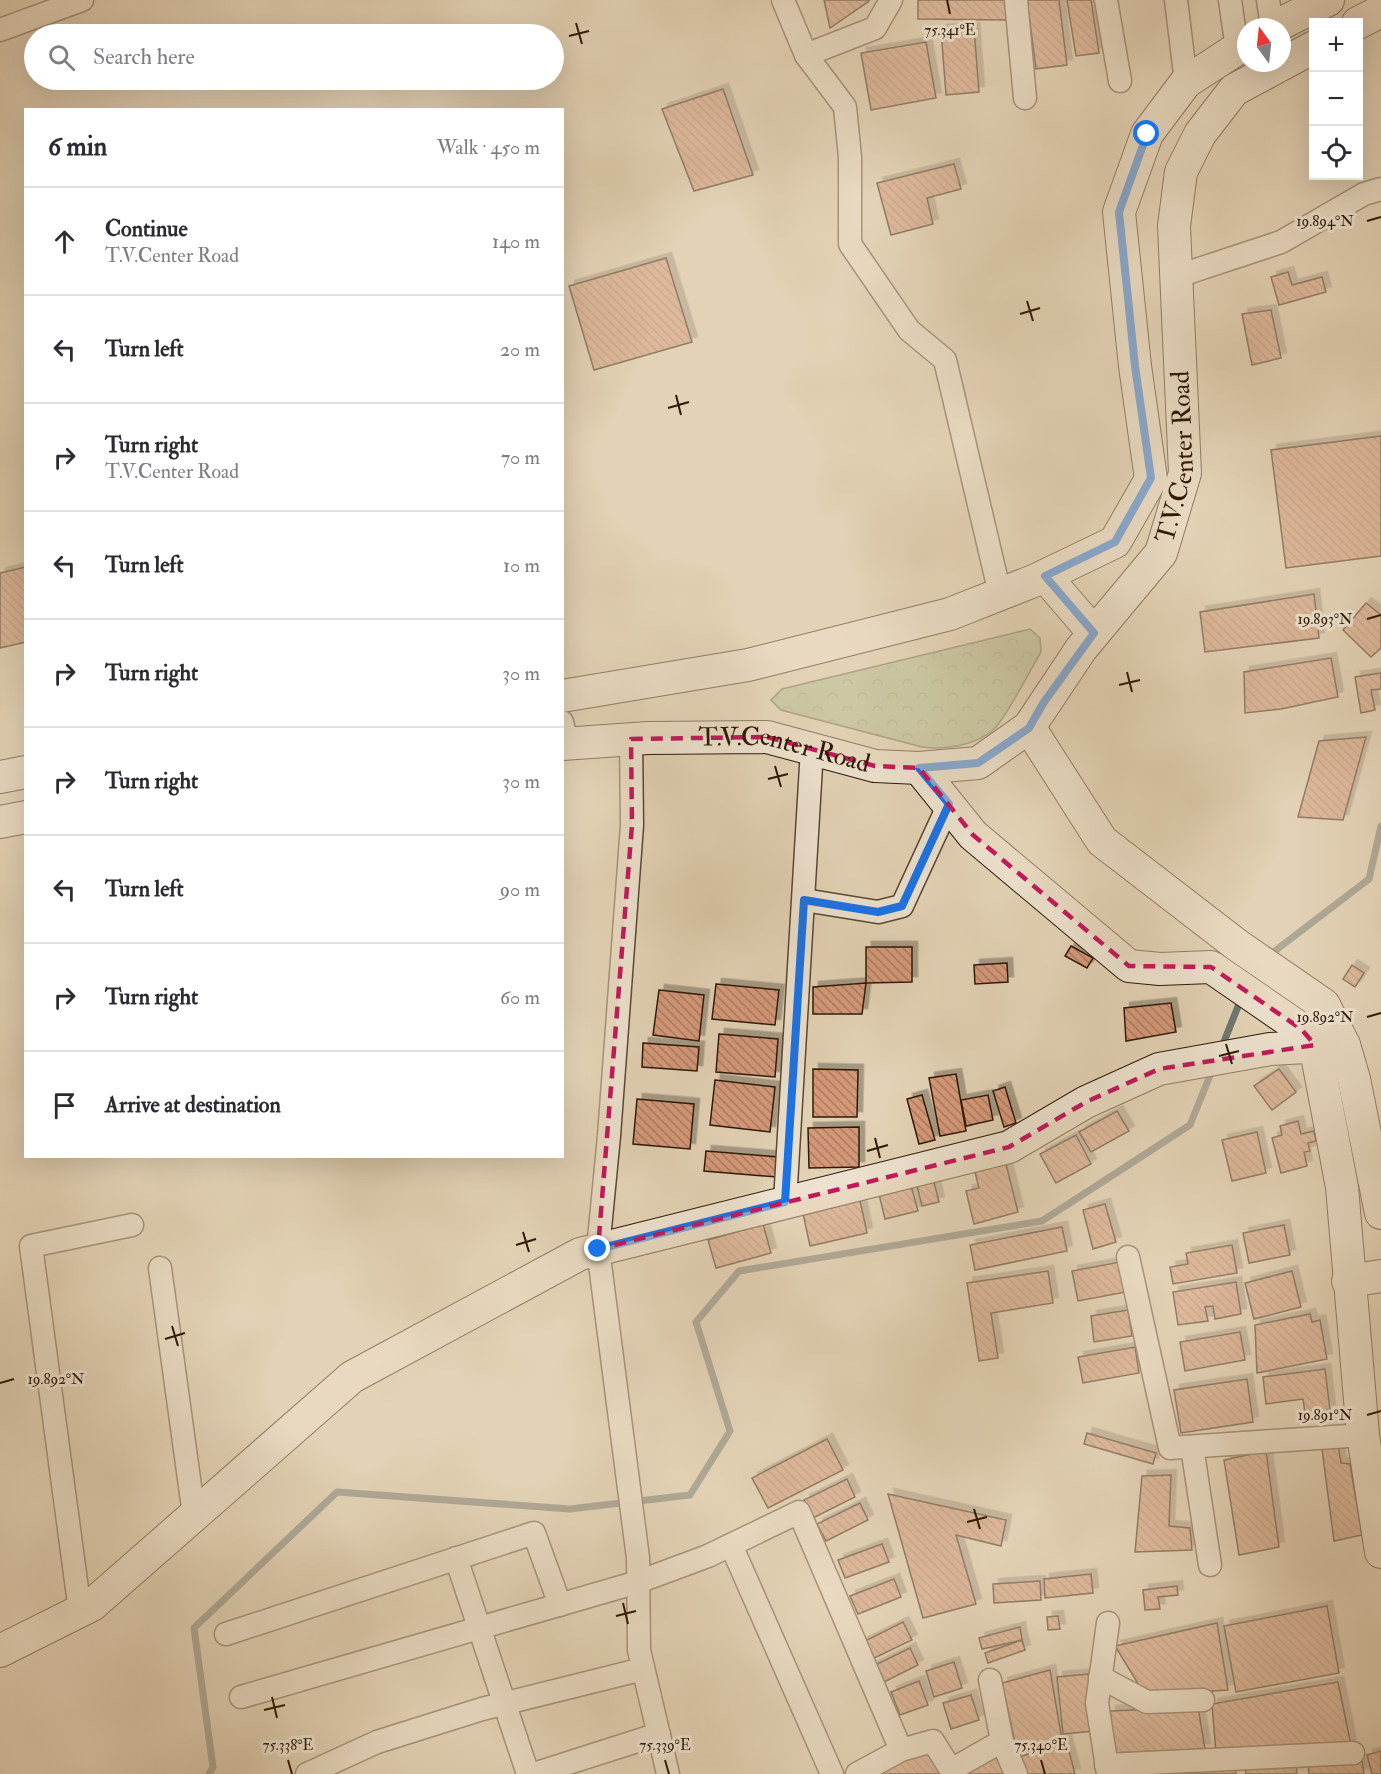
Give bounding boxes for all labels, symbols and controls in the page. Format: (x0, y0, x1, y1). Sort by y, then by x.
north arrow (1237, 18, 1291, 72)
map controls (1309, 18, 1363, 180)
button: + (1309, 18, 1363, 72)
text: 75.341°E (924, 21, 976, 40)
search box (24, 24, 564, 90)
icon: search (45, 41, 78, 74)
text: Search here (93, 43, 195, 71)
button: − (1309, 72, 1363, 126)
route start (1133, 120, 1159, 146)
button: locate (1309, 126, 1363, 180)
text: 6 min (48, 131, 107, 163)
text: Walk · 450 m (437, 135, 540, 160)
text: 19.894°N (1296, 212, 1354, 231)
text: Continue (105, 215, 188, 243)
icon: ahead (48, 225, 81, 258)
text: 140 m (492, 229, 540, 254)
text: T.V.Center Road (105, 243, 239, 268)
icon: left (48, 333, 81, 366)
text: Turn left (105, 335, 184, 363)
text: 20 m (500, 337, 540, 362)
street label: T.V.Center Road (1149, 370, 1201, 547)
text: Turn right (105, 431, 198, 459)
icon: right (48, 441, 81, 474)
text: 70 m (501, 445, 540, 470)
text: T.V.Center Road (105, 459, 239, 484)
icon: left (48, 549, 81, 582)
text: Turn left (105, 551, 184, 579)
text: 10 m (503, 553, 540, 578)
text: 19.893°N (1297, 610, 1353, 629)
icon: right (48, 657, 81, 690)
text: Turn right (105, 659, 198, 687)
text: 30 m (502, 661, 540, 686)
street label: T.V.Center Road (698, 721, 874, 780)
icon: right (48, 765, 81, 798)
text: Turn right (105, 767, 198, 795)
text: 30 m (502, 769, 540, 794)
icon: left (48, 873, 81, 906)
text: Turn left (105, 875, 184, 903)
text: 90 m (500, 877, 540, 902)
icon: right (48, 981, 81, 1014)
text: Turn right (105, 983, 198, 1011)
text: 60 m (500, 985, 540, 1010)
text: 19.892°N (1297, 1008, 1354, 1027)
icon: arrive (48, 1089, 81, 1122)
text: Arrive at destination (105, 1091, 281, 1119)
route end (584, 1235, 610, 1261)
text: 19.892°N (28, 1370, 85, 1389)
text: 19.891°N (1298, 1406, 1353, 1425)
text: 75.338°E (263, 1736, 314, 1755)
text: 75.339°E (639, 1736, 691, 1755)
text: 75.340°E (1014, 1736, 1068, 1755)

